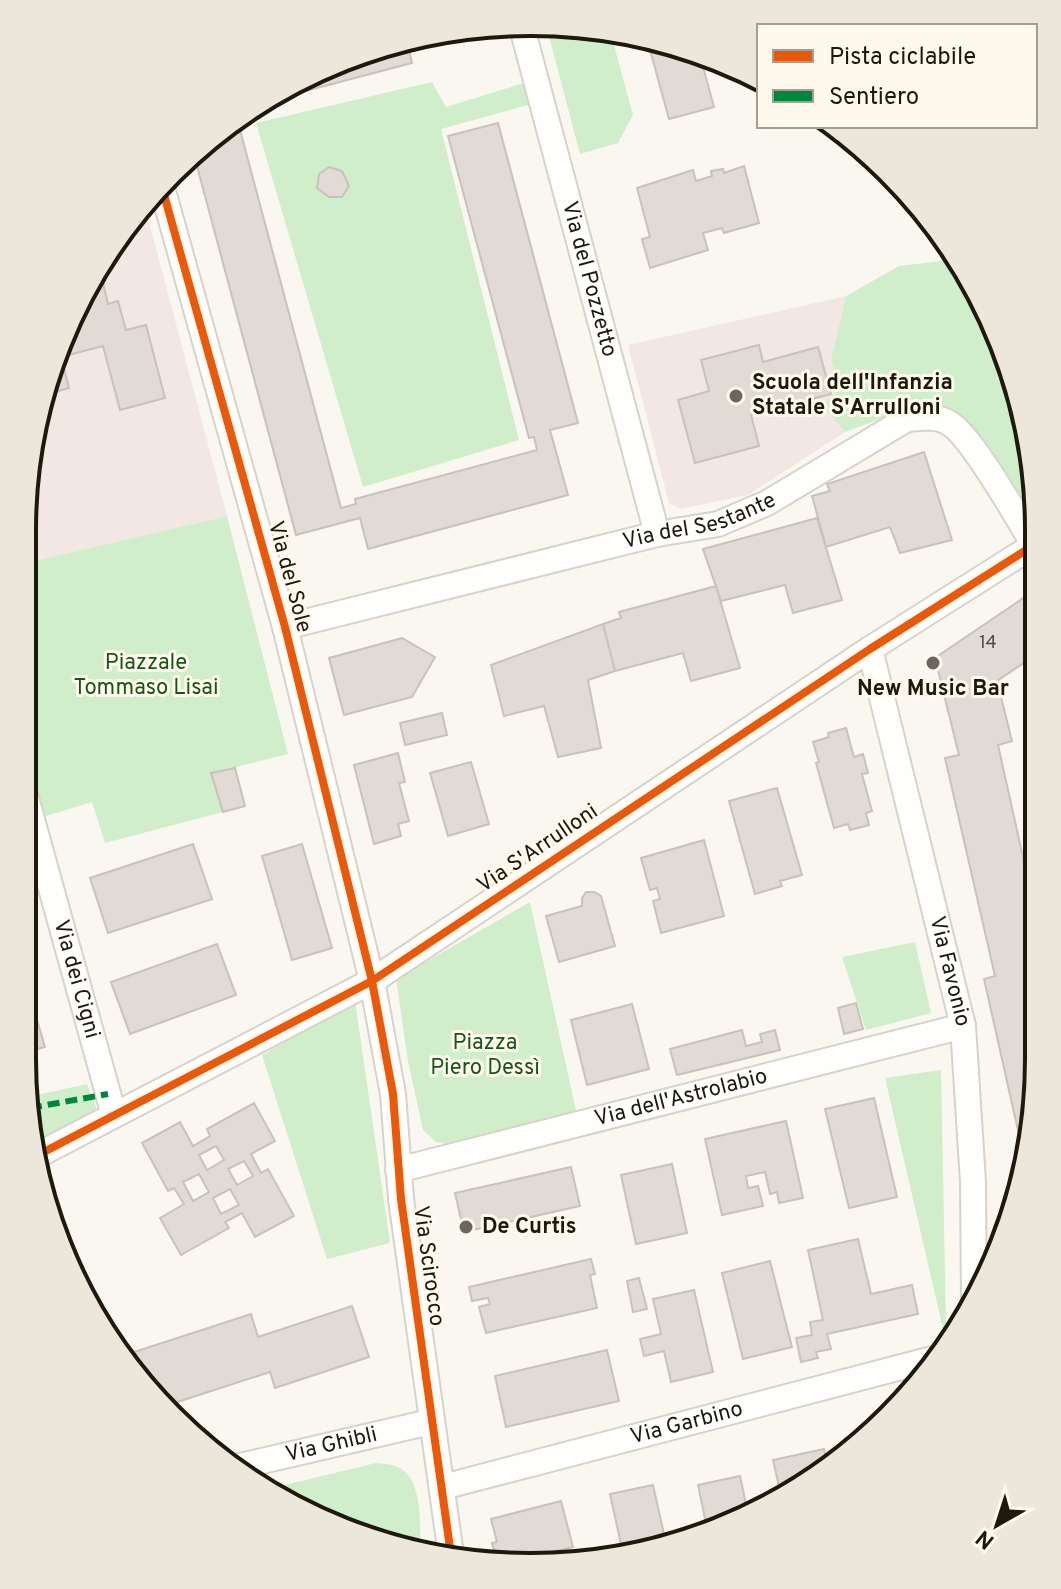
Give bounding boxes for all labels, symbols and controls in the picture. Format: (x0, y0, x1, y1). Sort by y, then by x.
legend (757, 24, 1037, 128)
text: Pista ciclabile (829, 43, 976, 73)
text: Sentiero (829, 83, 919, 113)
street label: Via del Pozzetto (555, 198, 623, 360)
place label: Scuola dell'Infanzia Statale S'Arrulloni (752, 370, 953, 422)
marker: Scuola dell'Infanzia Statale S'Arrulloni (727, 387, 745, 405)
street label: Via del Sestante (620, 487, 781, 555)
street label: Via del Sole (261, 518, 317, 636)
house number: 14 (979, 632, 997, 655)
park label: Piazzale Tommaso Lisai (74, 650, 218, 702)
marker: New Music Bar (924, 654, 942, 672)
place label: New Music Bar (857, 676, 1009, 703)
street label: Via S'Arrulloni (472, 799, 604, 899)
street label: Via Favonio (923, 914, 976, 1029)
street label: Via dei Cigni (47, 917, 106, 1042)
park label: Piazza Piero Dessì (430, 1030, 540, 1082)
street label: Via dell'Astrolabio (592, 1063, 770, 1133)
street label: Via Scirocco (406, 1204, 450, 1328)
place label: De Curtis (482, 1214, 577, 1241)
marker: De Curtis (457, 1218, 475, 1236)
street label: Via Garbino (628, 1396, 746, 1451)
street label: Via Ghibli (283, 1421, 380, 1469)
north arrow (957, 1485, 1037, 1565)
text: N (971, 1523, 1001, 1554)

